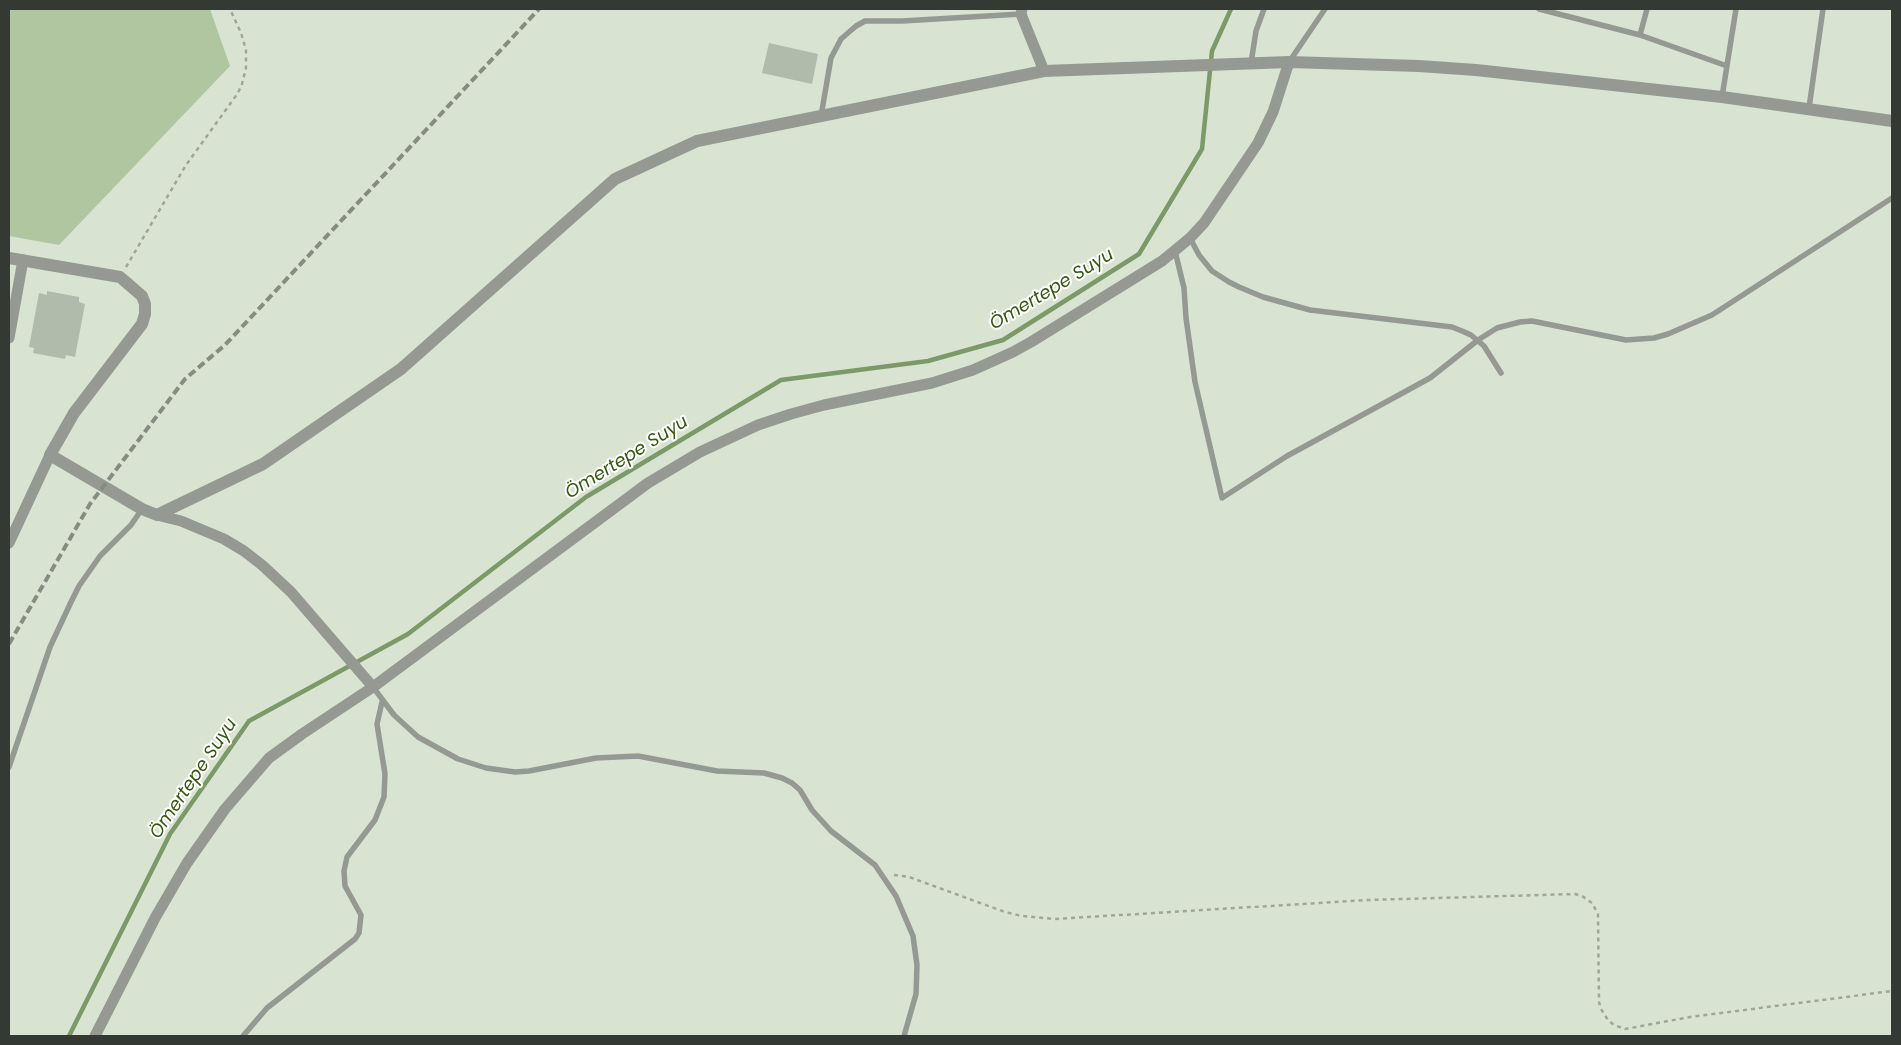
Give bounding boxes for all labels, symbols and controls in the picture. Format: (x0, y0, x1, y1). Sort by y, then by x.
water label: Ömertepe Suyu (986, 245, 1118, 335)
water label: Ömertepe Suyu (562, 412, 692, 504)
water label: Ömertepe Suyu (146, 715, 242, 843)

